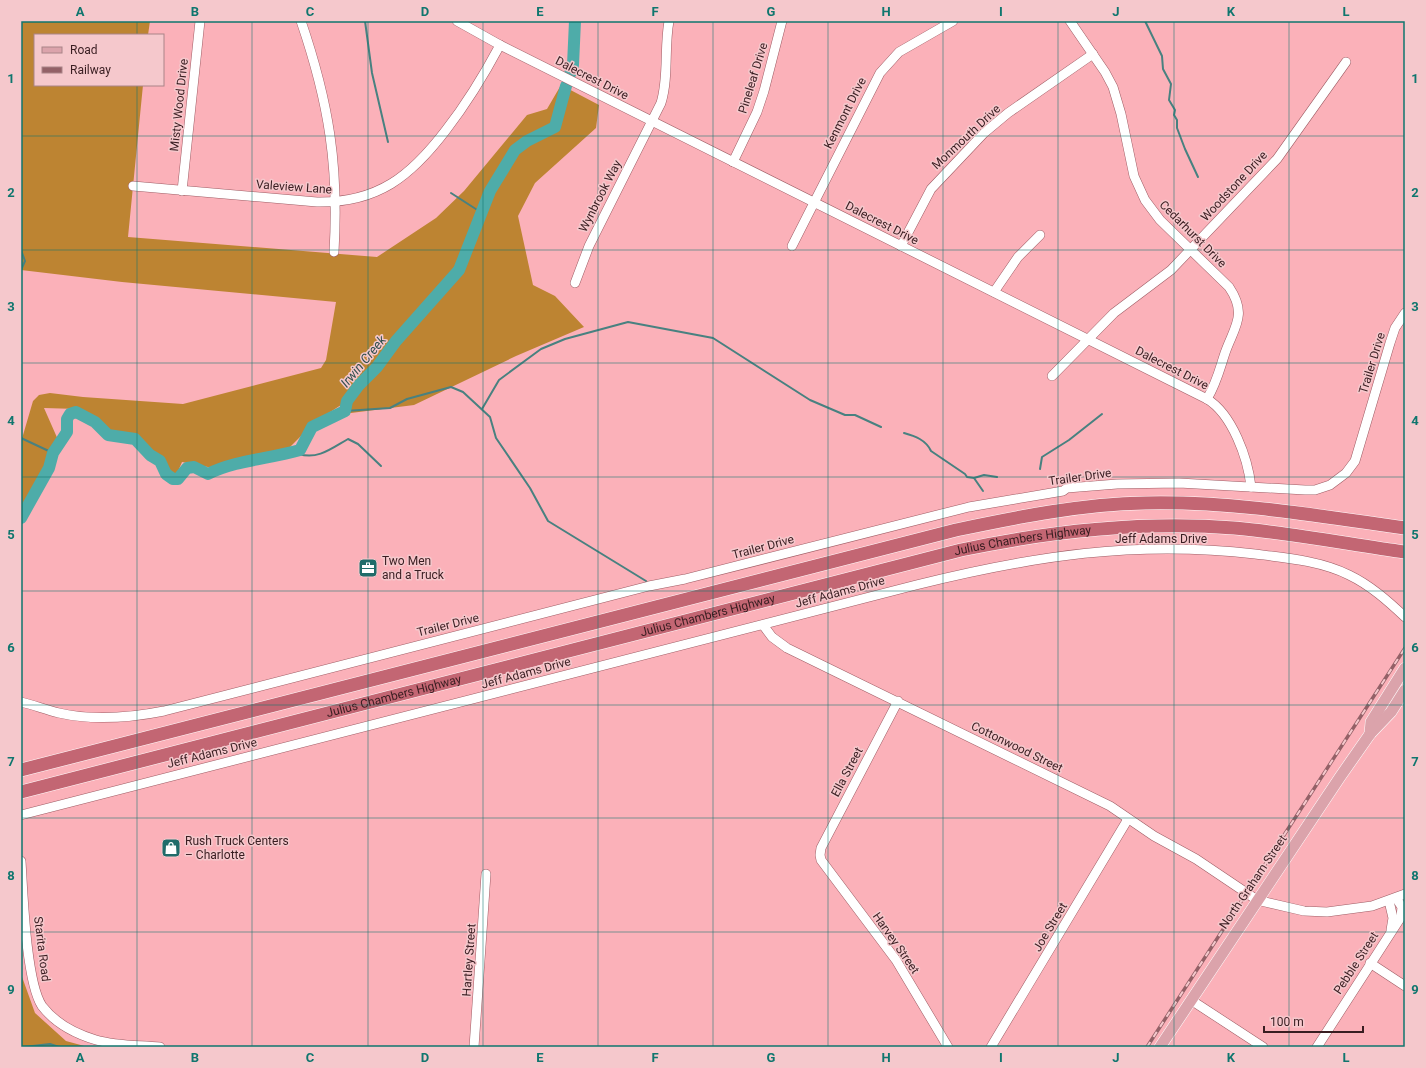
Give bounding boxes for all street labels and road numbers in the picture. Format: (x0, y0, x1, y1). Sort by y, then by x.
street label: Pineleaf Drive (736, 41, 770, 115)
street label: Dalecrest Drive (553, 54, 631, 102)
street label: Misty Wood Drive (167, 58, 191, 152)
street label: Kenmont Drive (821, 75, 869, 151)
street label: Monmouth Drive (929, 102, 1003, 172)
street label: Woodstone Drive (1198, 148, 1270, 224)
street label: Wynbrook Way (576, 157, 624, 234)
street label: Valeview Lane (256, 177, 332, 197)
street label: Cedarhurst Drive (1157, 198, 1229, 270)
street label: Dalecrest Drive (843, 199, 921, 247)
street label: Trailer Drive (1356, 331, 1388, 395)
street label: Dalecrest Drive (1133, 344, 1211, 392)
street label: Trailer Drive (1048, 466, 1112, 488)
street label: Julius Chambers Highway (952, 523, 1092, 559)
street label: Trailer Drive (731, 532, 795, 562)
street label: Jeff Adams Drive (1115, 532, 1207, 546)
street label: Jeff Adams Drive (794, 573, 886, 611)
street label: Julius Chambers Highway (639, 591, 777, 639)
street label: Trailer Drive (416, 611, 480, 639)
street label: Jeff Adams Drive (480, 654, 572, 692)
street label: Julius Chambers Highway (325, 672, 463, 720)
street label: Cottonwood Street (969, 719, 1065, 775)
street label: Jeff Adams Drive (166, 735, 258, 771)
street label: Ella Street (828, 745, 866, 799)
street label: North Graham Street (1216, 832, 1290, 932)
street label: Joe Street (1030, 900, 1070, 954)
street label: Harvey Street (870, 910, 922, 976)
street label: Starita Road (31, 916, 53, 982)
street label: Hartley Street (459, 923, 479, 997)
street label: Pebble Street (1331, 929, 1381, 997)

